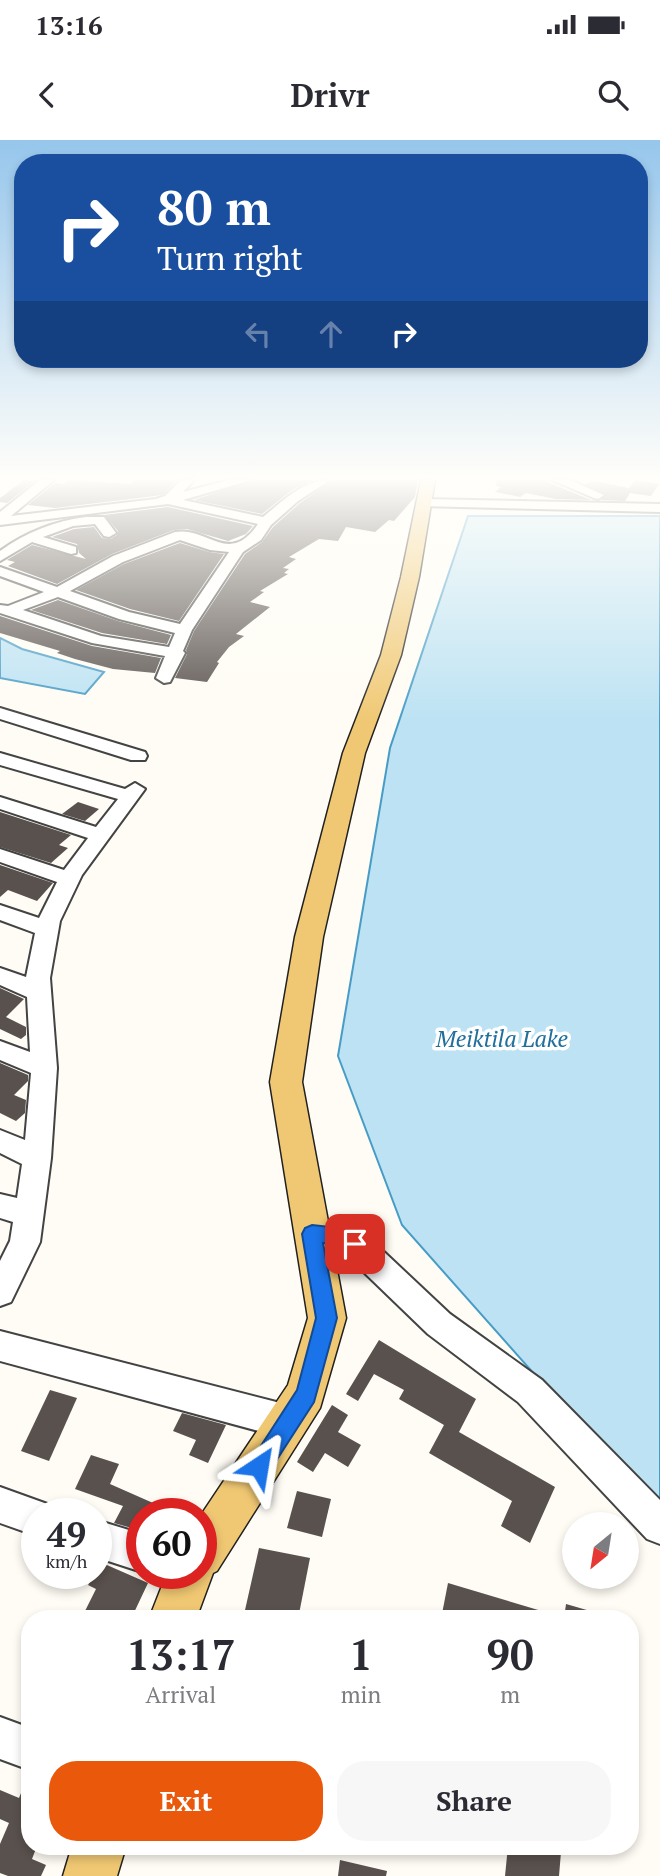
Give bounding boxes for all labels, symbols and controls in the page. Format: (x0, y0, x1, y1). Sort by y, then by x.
text: 13:16 (35, 8, 103, 42)
text: Drivr (290, 74, 370, 116)
icon: back (28, 76, 66, 114)
icon: search (594, 76, 632, 114)
text: 80 m (157, 174, 271, 239)
icon: right (42, 182, 133, 273)
text: Turn right (157, 237, 303, 279)
icon: left (239, 315, 277, 353)
icon: ahead (312, 315, 350, 353)
icon: right (385, 315, 423, 353)
water label: Meiktila Lake (435, 1023, 568, 1054)
pin (325, 1214, 385, 1274)
icon: arrive (336, 1225, 374, 1263)
position arrow (222, 1429, 296, 1503)
speed limit sign: 60 (126, 1498, 217, 1589)
text: 49 (47, 1511, 86, 1557)
north arrow (562, 1512, 639, 1589)
map controls (562, 1512, 639, 1589)
text: km/h (46, 1549, 87, 1573)
text: 13:17 (126, 1626, 236, 1682)
text: 1 (349, 1626, 373, 1682)
text: 90 (486, 1626, 534, 1682)
text: Arrival (146, 1679, 216, 1710)
text: min (341, 1679, 381, 1710)
text: m (500, 1679, 520, 1710)
button: Exit (49, 1761, 323, 1841)
button: Share (337, 1761, 611, 1841)

